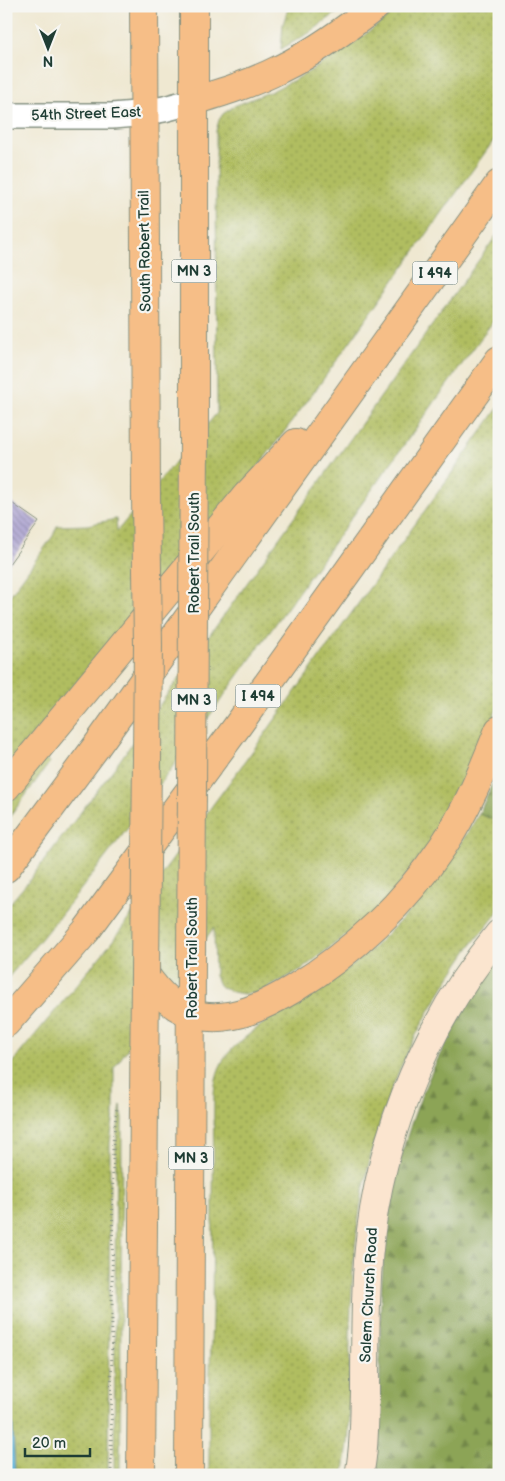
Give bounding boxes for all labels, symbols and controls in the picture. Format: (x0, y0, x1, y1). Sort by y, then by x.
north arrow (22, 22, 72, 72)
text: N (43, 52, 53, 69)
street label: 54th Street East (31, 103, 142, 125)
street label: South Robert Trail (134, 190, 156, 312)
road number: MN 3 (172, 260, 216, 282)
road number: I 494 (412, 262, 458, 284)
street label: Robert Trail South (185, 492, 204, 614)
road number: I 494 (236, 684, 280, 708)
road number: MN 3 (172, 688, 216, 712)
street label: Robert Trail South (183, 897, 202, 1019)
road number: MN 3 (168, 1146, 214, 1170)
street label: Salem Church Road (356, 1227, 382, 1363)
scale bar (25, 1426, 90, 1458)
text: 20 m (32, 1434, 66, 1453)

